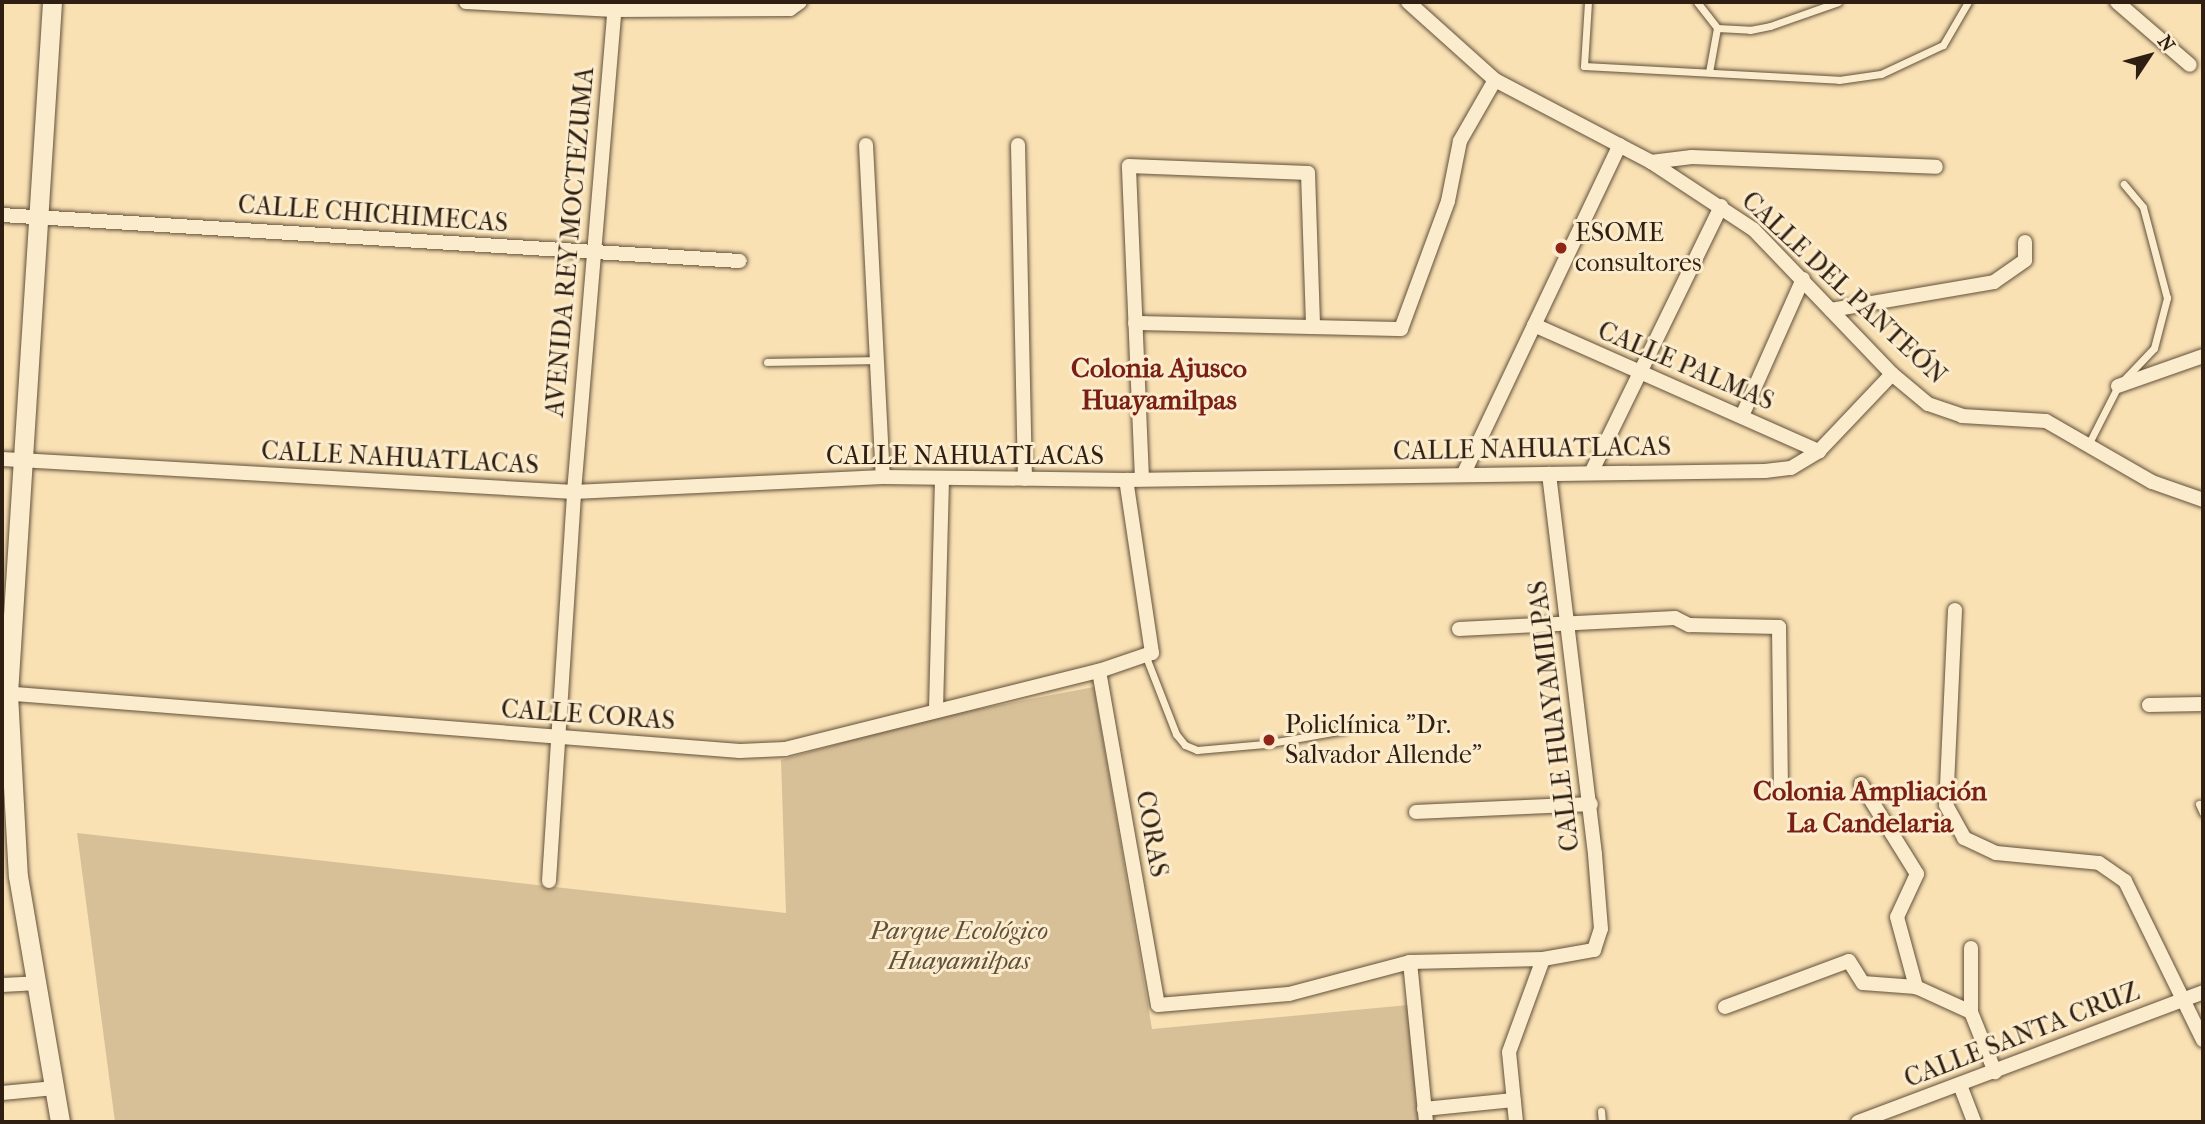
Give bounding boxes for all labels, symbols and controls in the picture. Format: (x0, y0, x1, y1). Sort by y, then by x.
north arrow (2114, 21, 2184, 91)
text: N (2153, 31, 2179, 56)
street label: AVENIDA REY MOCTEZUMA (539, 66, 601, 418)
street label: CALLE DEL PANTEÓN (1735, 185, 1953, 391)
street label: CALLE CHICHIMECAS (237, 189, 509, 239)
place label: ESOME consultores (1575, 217, 1702, 278)
marker: ESOME consultores (1553, 240, 1569, 256)
street label: CALLE PALMAS (1593, 315, 1779, 417)
district label: Colonia Ajusco Huayamilpas (1071, 351, 1247, 417)
street label: CALLE NAHUATLACAS (1393, 431, 1671, 467)
street label: CALLE NAHUATLACAS (260, 435, 540, 481)
street label: CALLE NAHUATLACAS (826, 440, 1104, 472)
street label: CALLE HUAYAMILPAS (1522, 579, 1586, 853)
street label: CALLE CORAS (500, 693, 676, 737)
place label: Policlínica "Dr. Salvador Allende" (1285, 709, 1482, 770)
marker: Policlínica "Dr. Salvador Allende" (1259, 730, 1279, 750)
district label: Colonia Ampliación La Candelaria (1753, 774, 1987, 840)
street label: CORAS (1129, 788, 1175, 880)
park label: Parque Ecológico Huayamilpas (870, 915, 1048, 976)
street label: CALLE SANTA CRUZ (1900, 976, 2144, 1094)

